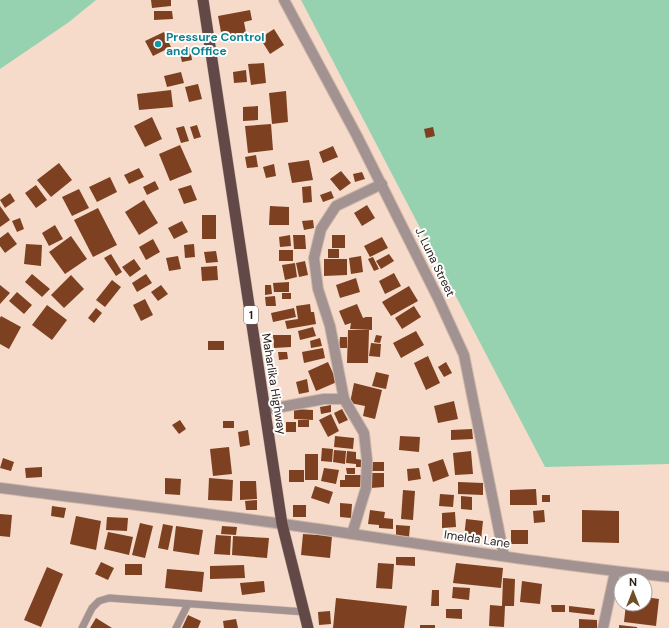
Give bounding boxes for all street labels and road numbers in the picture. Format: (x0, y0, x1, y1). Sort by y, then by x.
street label: J. Luna Street (411, 225, 459, 300)
road number: 1 (244, 306, 258, 324)
street label: Maharlika Highway (258, 332, 290, 436)
street label: Imelda Lane (443, 526, 511, 552)

